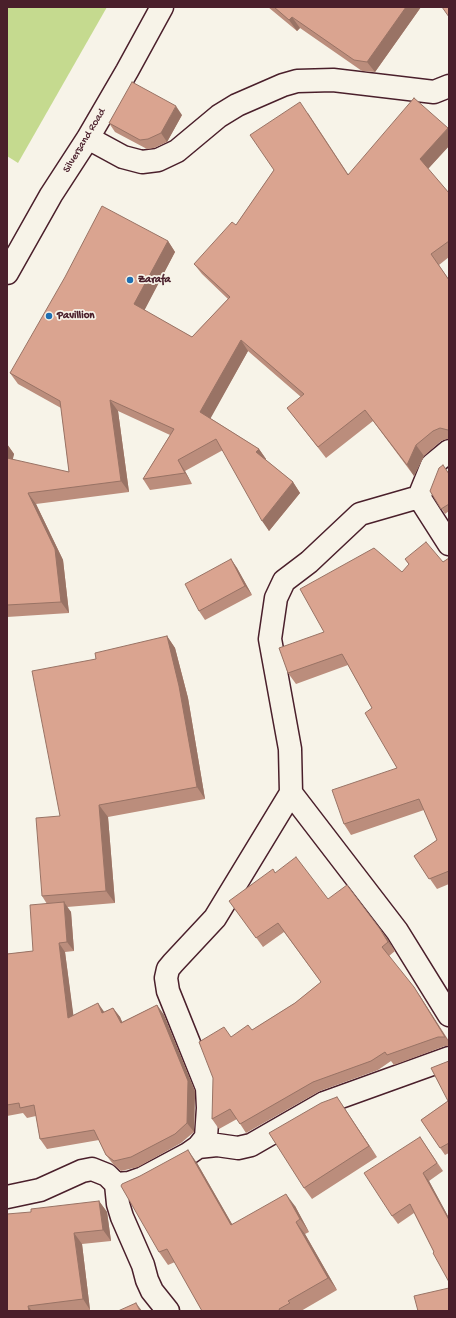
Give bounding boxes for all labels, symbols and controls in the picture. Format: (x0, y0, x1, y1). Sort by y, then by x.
street label: Silversand Road (61, 106, 109, 176)
place label: Zarafa (138, 273, 171, 287)
marker: Zarafa (125, 275, 135, 285)
place label: Pavillion (57, 309, 95, 323)
marker: Pavillion (44, 311, 54, 321)

